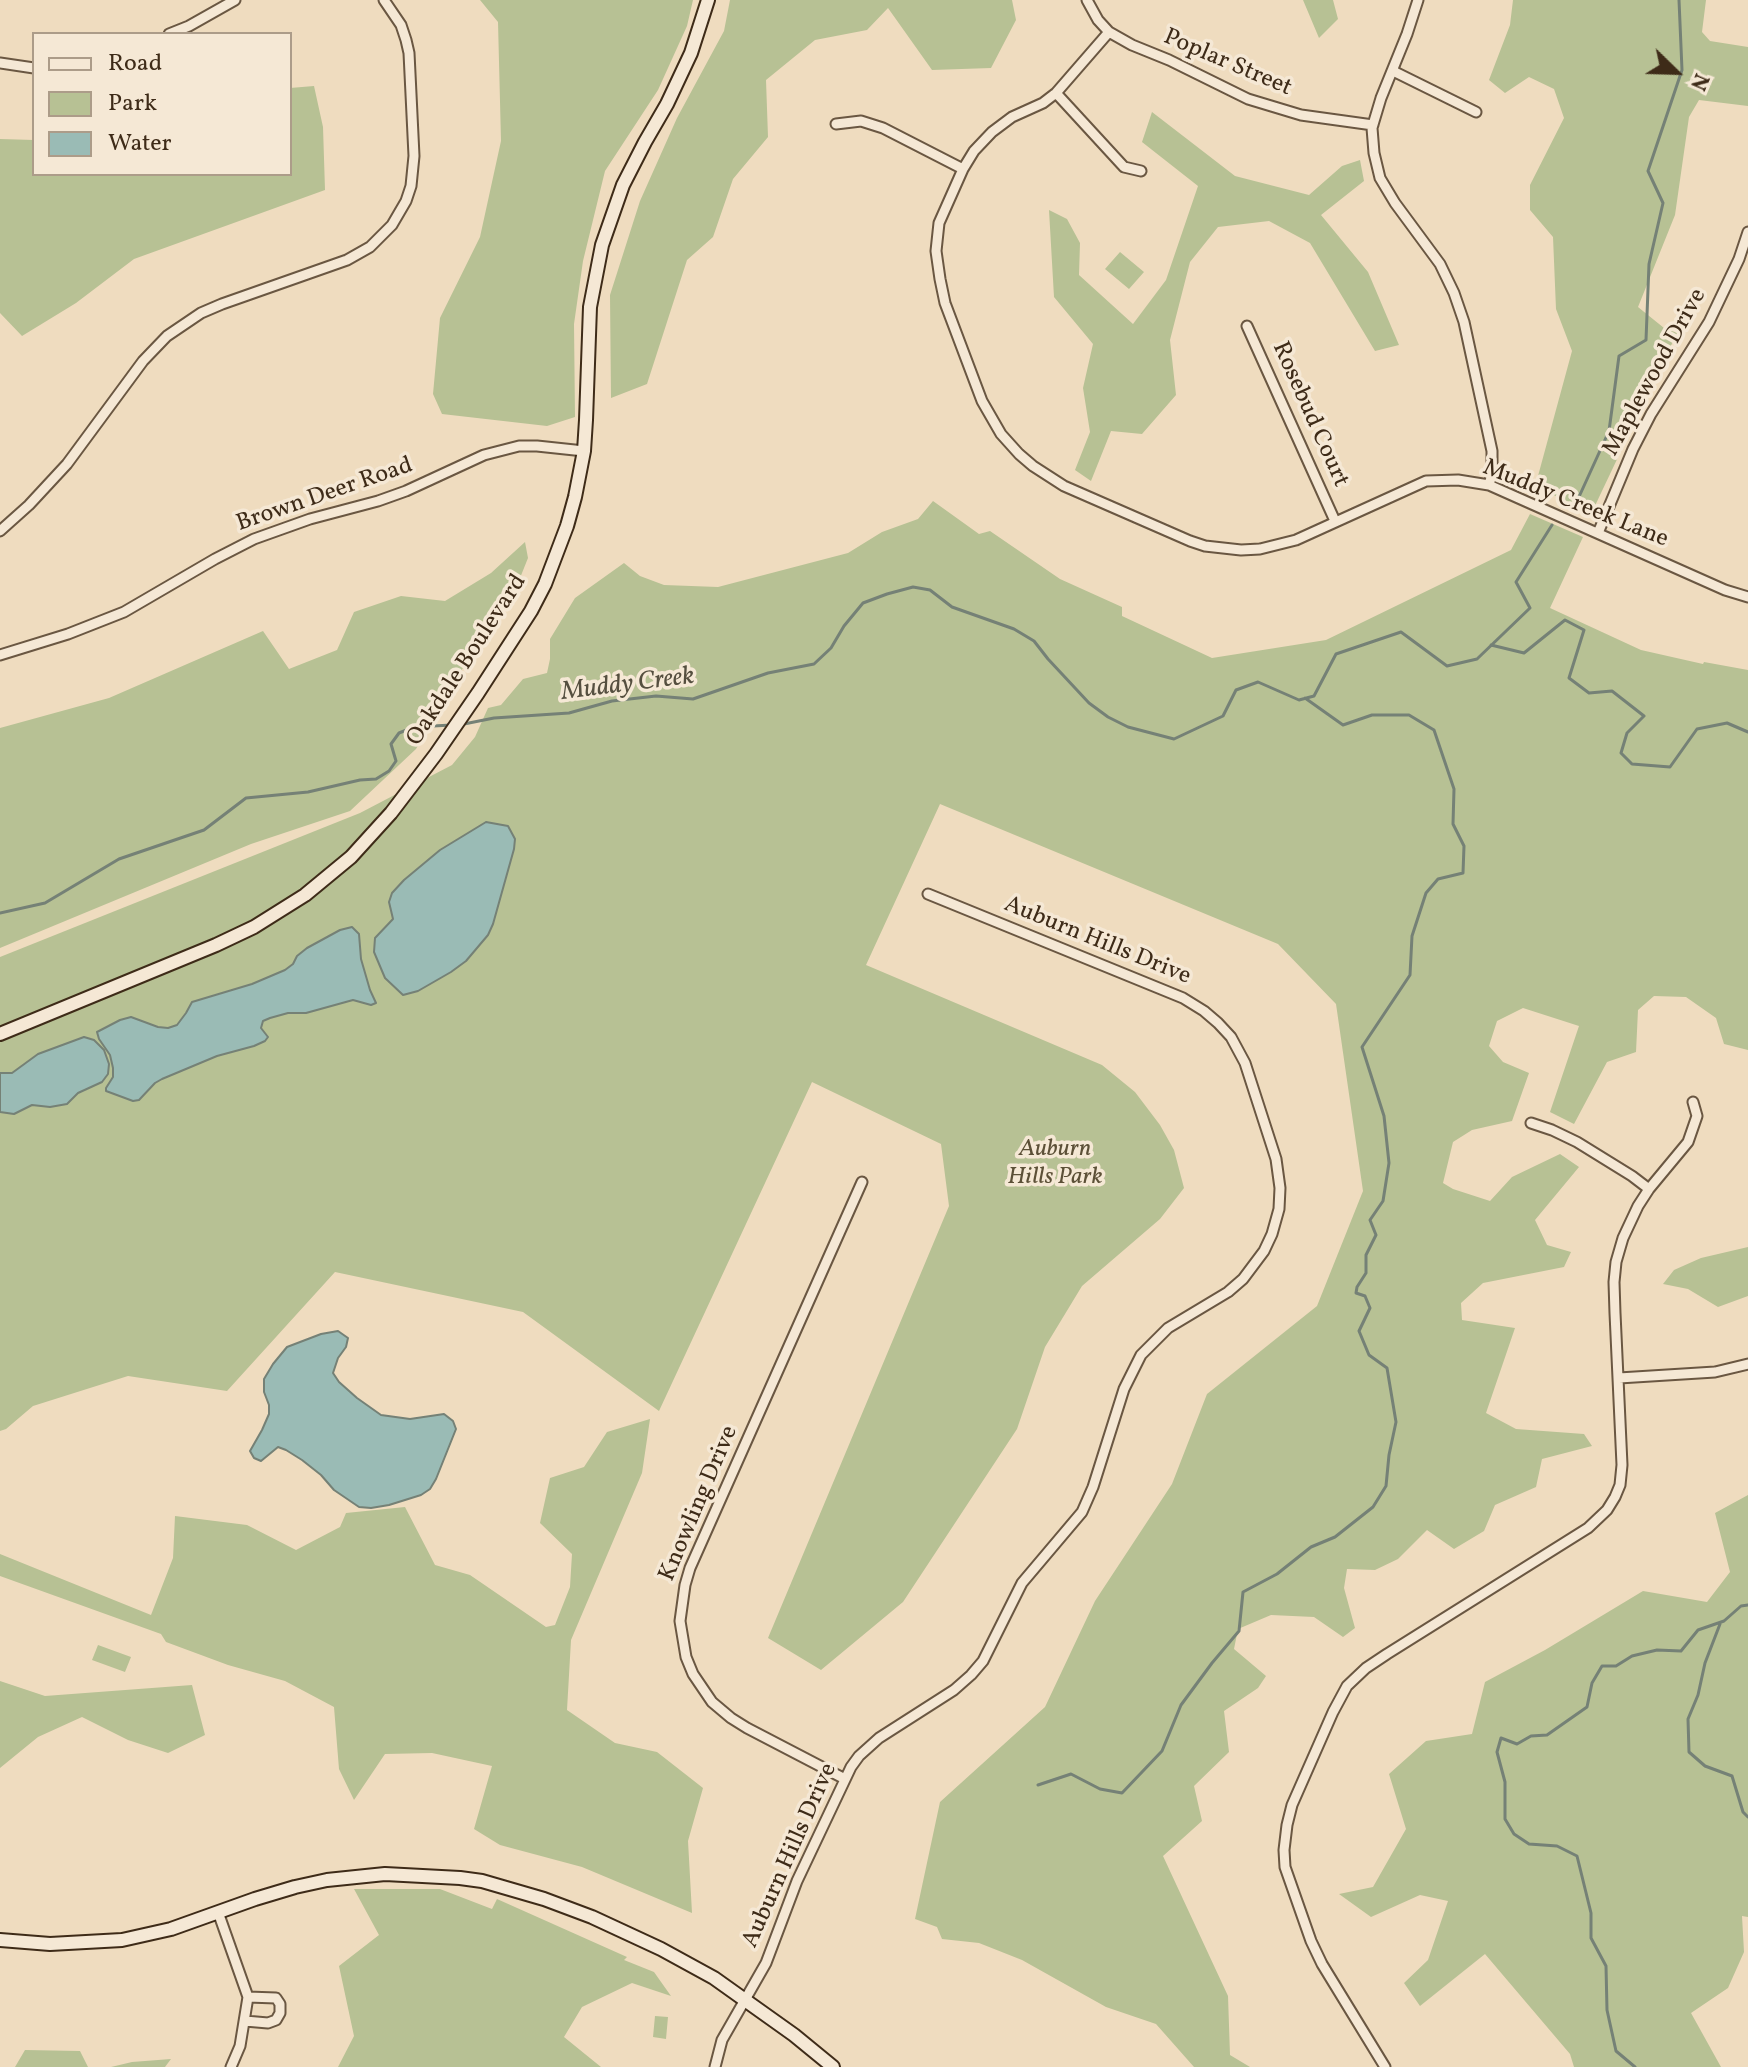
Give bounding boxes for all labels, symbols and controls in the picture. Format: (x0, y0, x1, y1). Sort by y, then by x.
street label: Poplar Street (1158, 24, 1296, 104)
legend (32, 32, 292, 176)
north arrow (1636, 32, 1716, 112)
text: Road (108, 47, 162, 81)
text: N (1681, 68, 1716, 95)
text: Park (108, 87, 157, 121)
text: Water (108, 127, 172, 161)
street label: Maplewood Drive (1598, 284, 1714, 462)
street label: Rosebud Court (1264, 338, 1354, 492)
street label: Brown Deer Road (233, 452, 417, 540)
street label: Muddy Creek Lane (1478, 455, 1672, 555)
street label: Oakdale Boulevard (402, 570, 534, 752)
water label: Muddy Creek (560, 662, 696, 710)
street label: Auburn Hills Drive (999, 891, 1195, 993)
park label: Auburn Hills Park (1007, 1137, 1103, 1193)
street label: Knowling Drive (654, 1422, 746, 1586)
street label: Auburn Hills Drive (737, 1759, 845, 1953)

